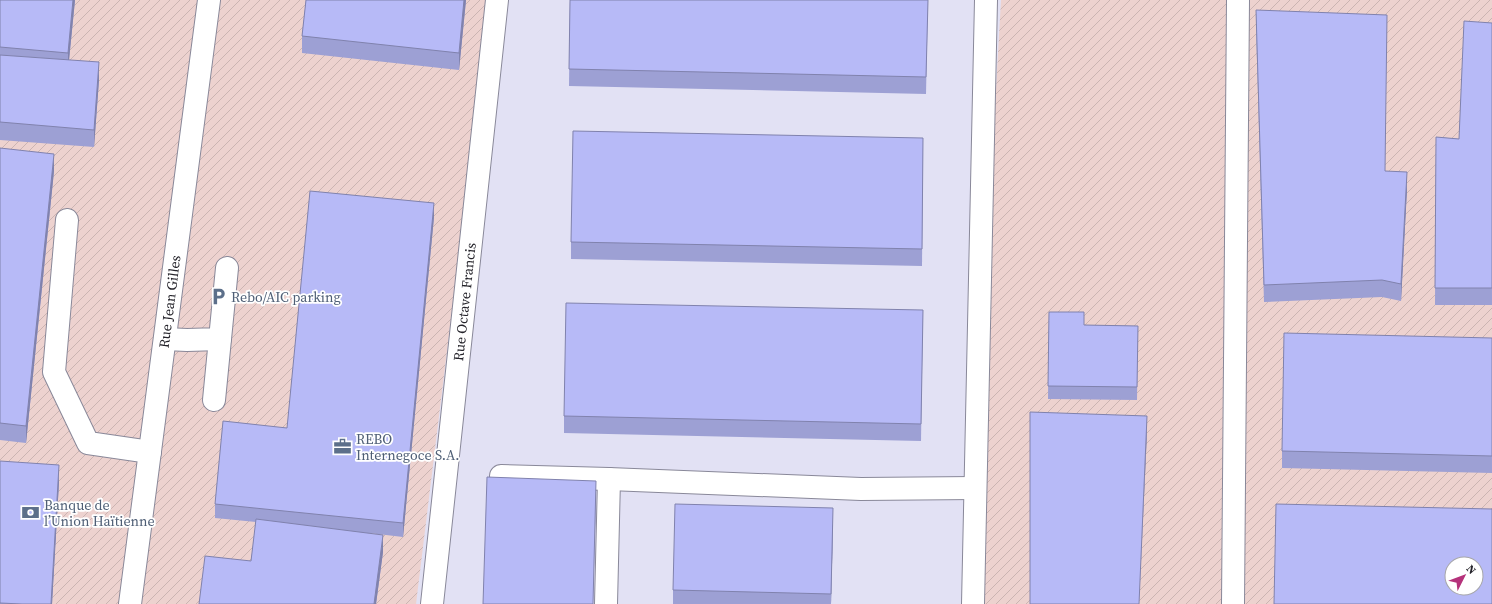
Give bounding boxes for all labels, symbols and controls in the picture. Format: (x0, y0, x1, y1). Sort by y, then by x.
street label: Rue Octave Francis (448, 242, 481, 362)
street label: Rue Jean Gilles (154, 254, 186, 349)
parking icon: Rebo/AIC parking (208, 287, 228, 307)
place label: Rebo/AIC parking (231, 287, 341, 307)
place label: REBO Internegoce S.A. (356, 429, 459, 465)
office icon: REBO Internegoce S.A. (333, 437, 353, 457)
place label: Banque de l’Union Haïtienne (44, 495, 155, 531)
bank icon: Banque de l’Union Haïtienne (21, 503, 41, 523)
north arrow (1444, 556, 1484, 596)
text: N (1463, 562, 1479, 578)

